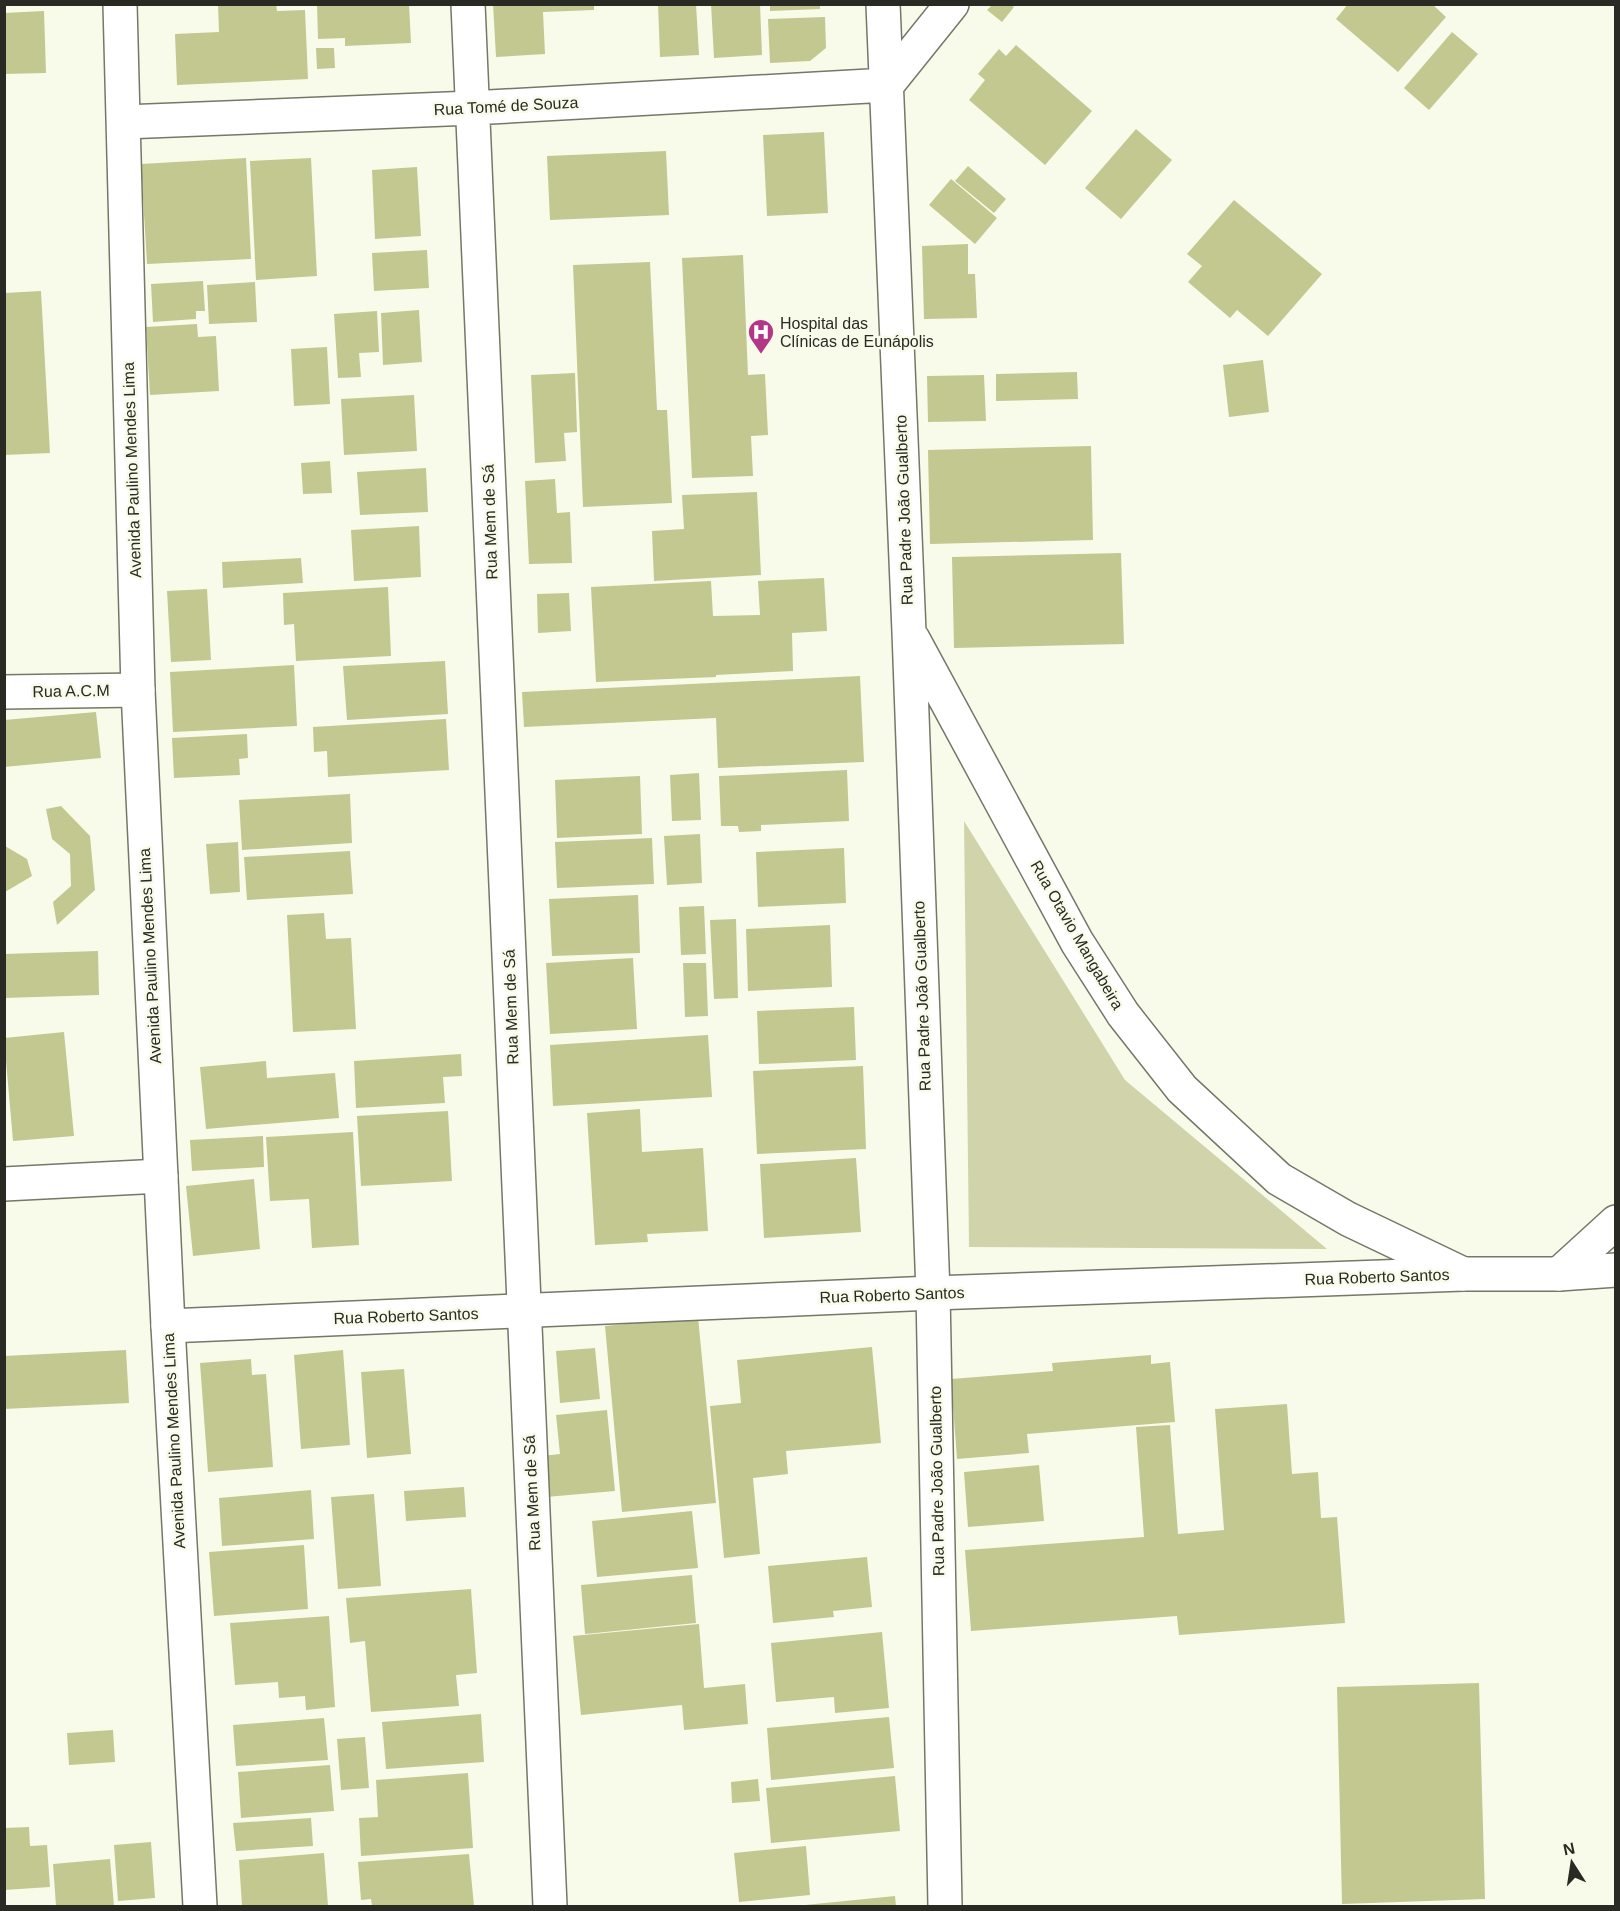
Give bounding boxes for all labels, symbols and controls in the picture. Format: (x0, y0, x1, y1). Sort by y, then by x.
street label: Rua Tomé de Souza (433, 94, 579, 118)
place label: Hospital das Clínicas de Eunápolis (780, 315, 934, 350)
hospital icon: Hospital das Clínicas de Eunápolis (746, 317, 776, 355)
street label: Avenida Paulino Mendes Lima (120, 362, 144, 578)
street label: Rua Padre João Gualberto (892, 414, 916, 605)
street label: Rua Mem de Sá (479, 464, 501, 580)
street label: Rua A.C.M (32, 682, 110, 700)
street label: Avenida Paulino Mendes Lima (136, 848, 164, 1064)
street label: Rua Otavio Mangabeira (1027, 858, 1127, 1013)
street label: Rua Padre João Gualberto (910, 900, 934, 1091)
street label: Rua Mem de Sá (500, 949, 522, 1065)
street label: Rua Roberto Santos (1304, 1266, 1450, 1288)
street label: Rua Roberto Santos (819, 1284, 965, 1306)
street label: Rua Roberto Santos (333, 1305, 479, 1327)
street label: Avenida Paulino Mendes Lima (160, 1333, 188, 1549)
street label: Rua Padre João Gualberto (927, 1386, 947, 1576)
street label: Rua Mem de Sá (520, 1435, 544, 1551)
north arrow (1542, 1833, 1602, 1893)
text: N (1562, 1839, 1576, 1858)

